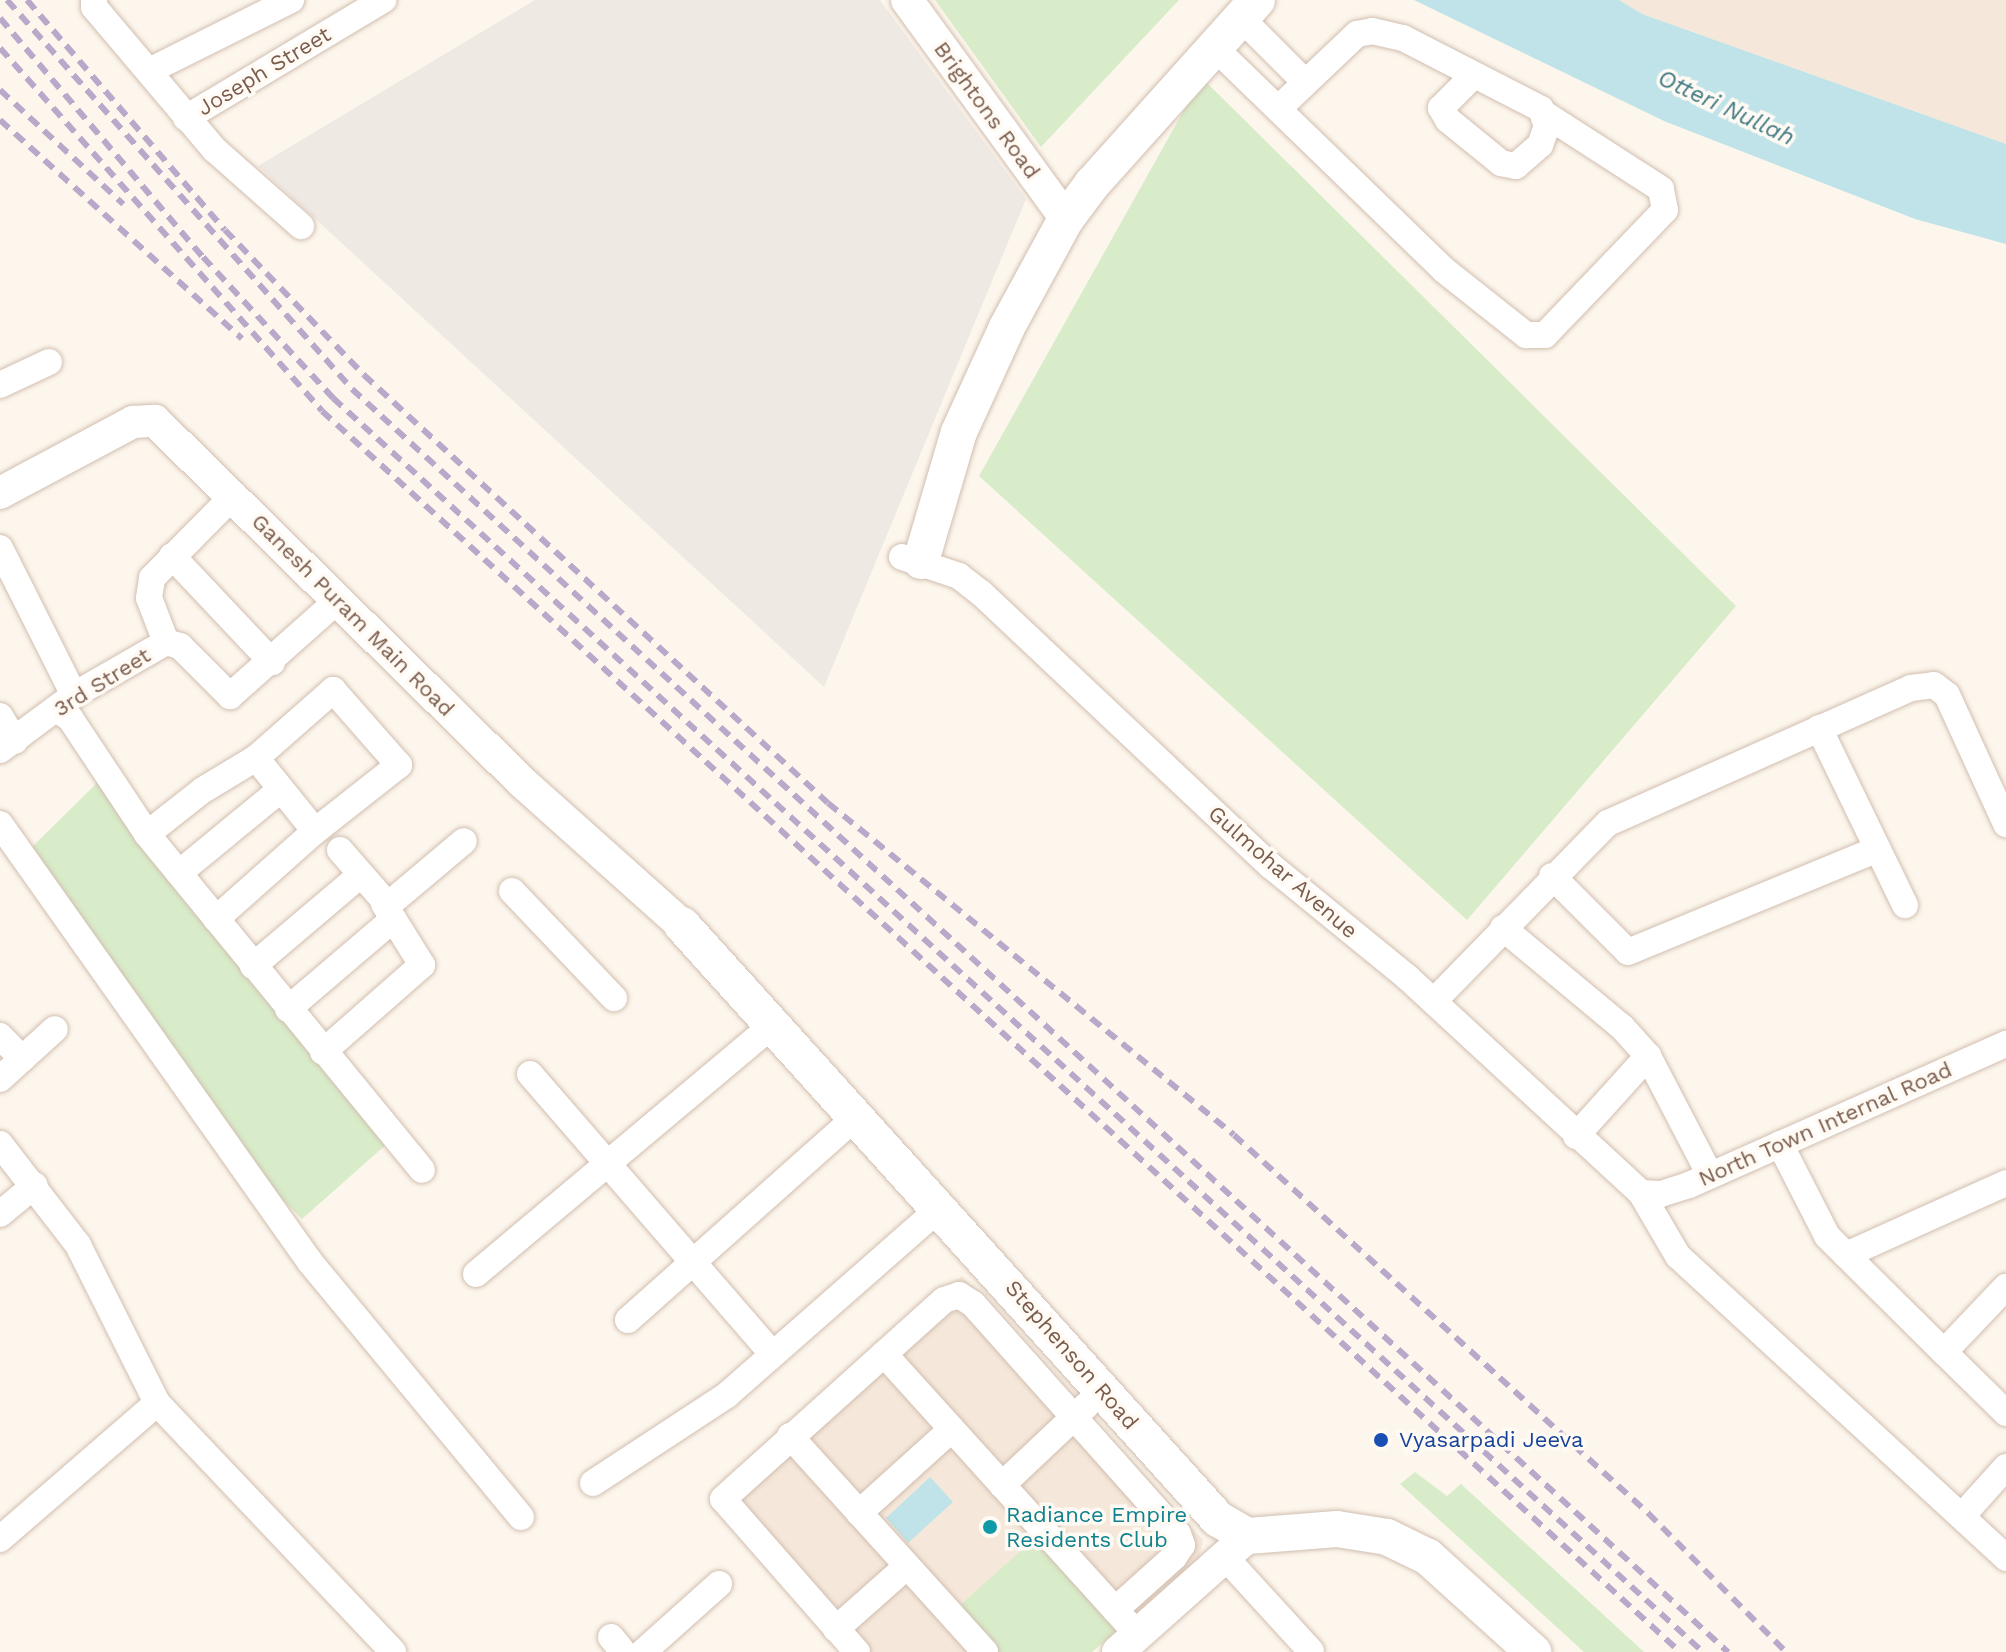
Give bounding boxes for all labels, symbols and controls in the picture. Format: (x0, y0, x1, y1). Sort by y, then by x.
street label: Joseph Street (193, 21, 335, 121)
street label: Brightons Road (928, 36, 1046, 184)
water label: Otteri Nullah (1653, 64, 1799, 152)
street label: Ganesh Puram Main Road (246, 508, 460, 722)
street label: 3rd Street (49, 642, 155, 722)
street label: Gulmohar Avenue (1202, 799, 1364, 945)
street label: North Town Internal Road (1694, 1056, 1956, 1192)
street label: Stephenson Road (1000, 1275, 1144, 1435)
place label: Vyasarpadi Jeeva (1399, 1427, 1584, 1453)
marker: Vyasarpadi Jeeva (1370, 1429, 1392, 1451)
place label: Radiance Empire Residents Club (1006, 1501, 1187, 1552)
marker: Radiance Empire Residents Club (981, 1518, 999, 1536)

